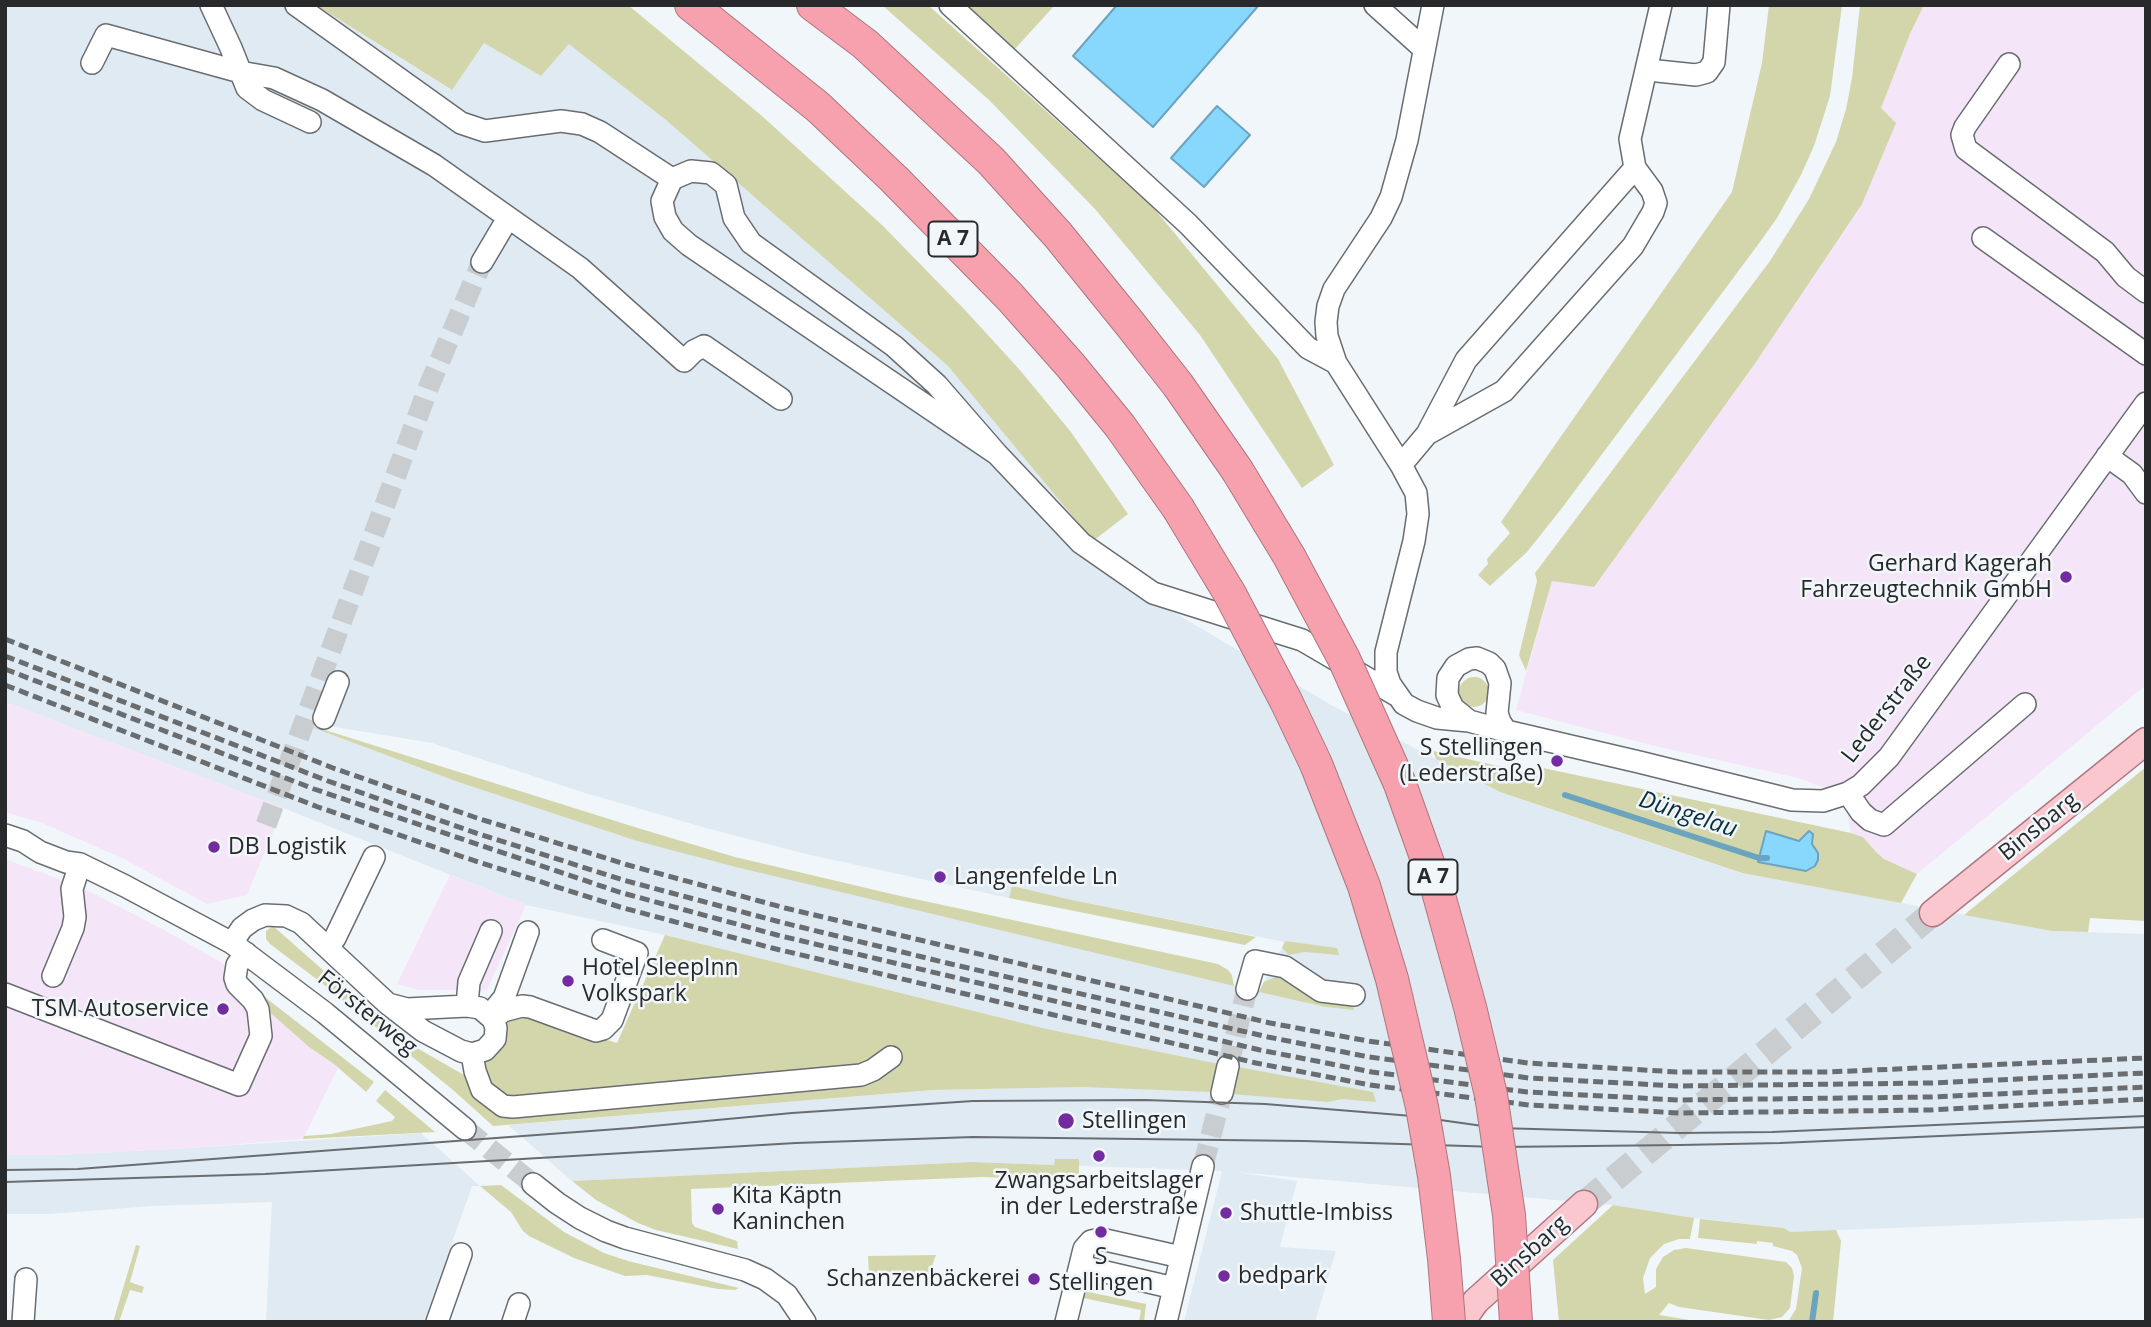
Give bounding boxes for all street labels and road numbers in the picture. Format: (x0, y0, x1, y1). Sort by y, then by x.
road number: A 7 (928, 222, 978, 256)
street label: Lederstraße (1836, 649, 1938, 769)
street label: Binsbarg (1994, 787, 2084, 867)
road number: A 7 (1408, 860, 1458, 894)
street label: Försterweg (312, 965, 422, 1061)
street label: Binsbarg (1486, 1210, 1574, 1294)

